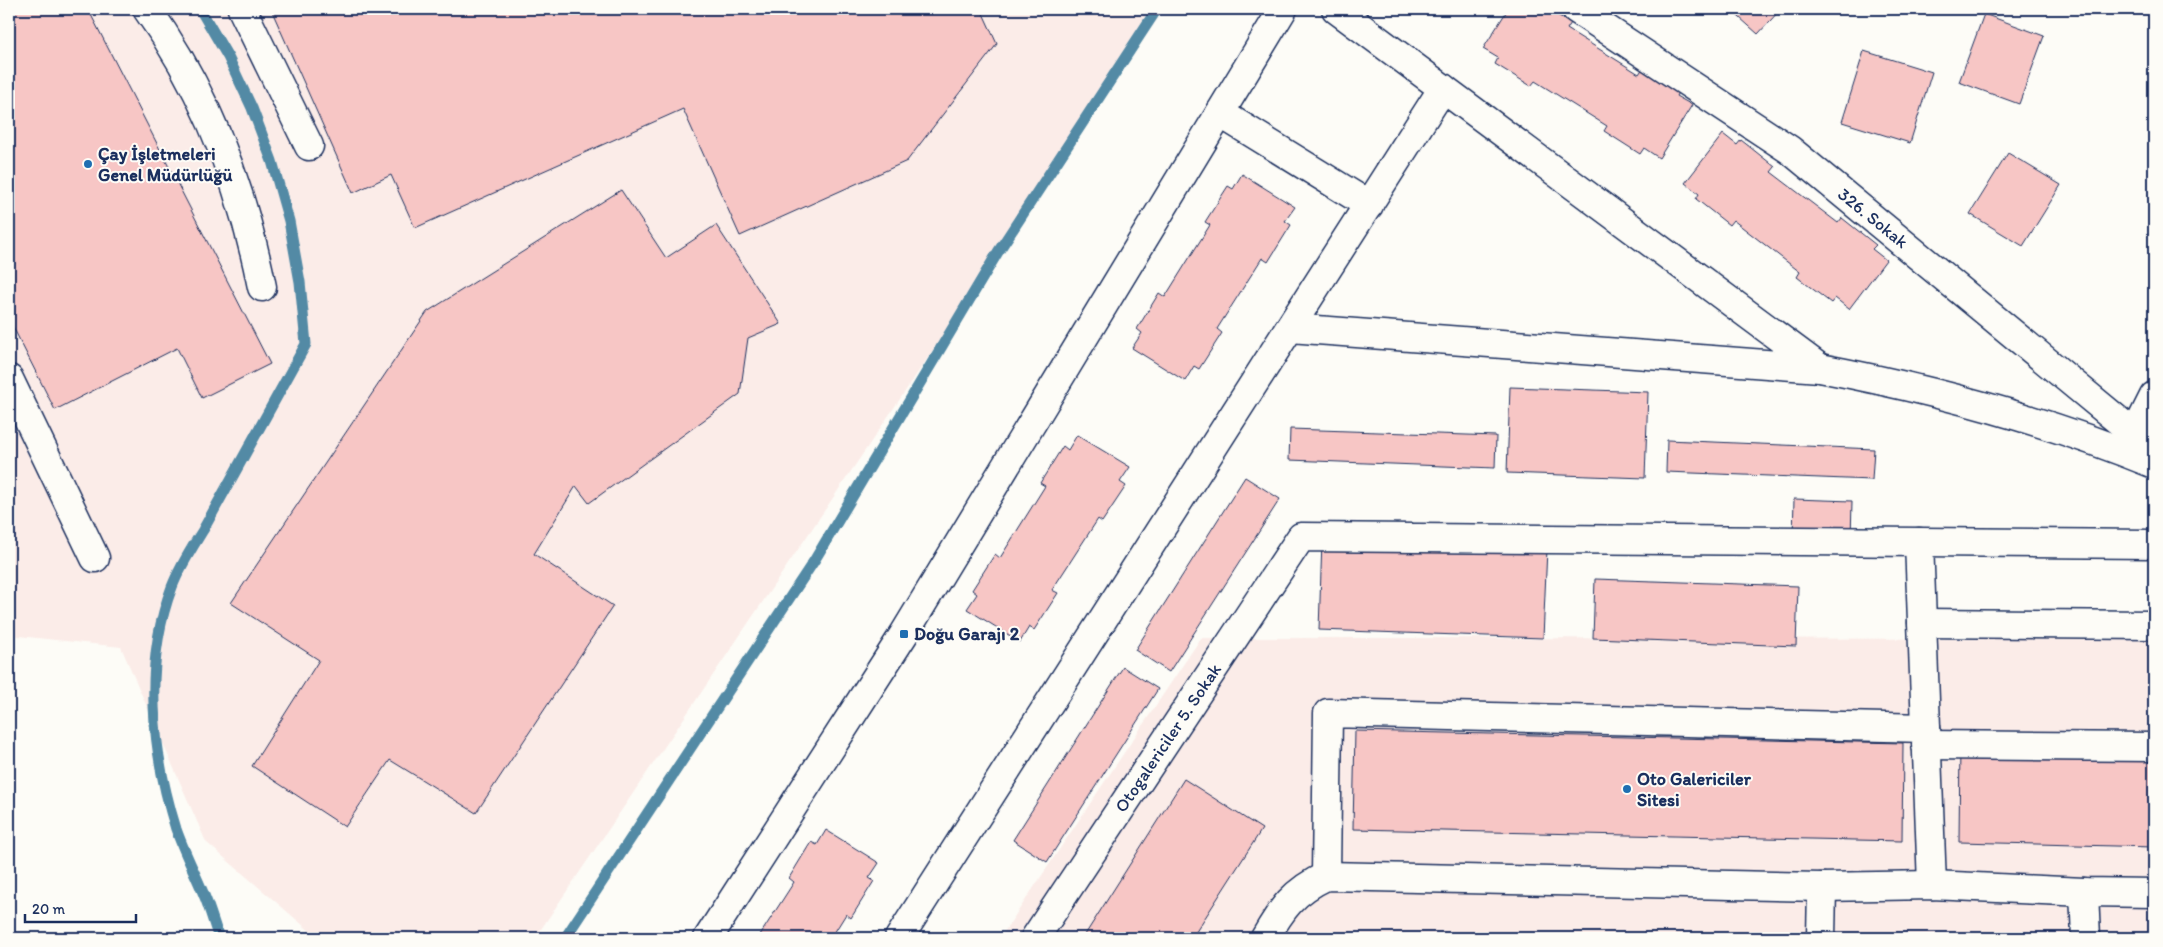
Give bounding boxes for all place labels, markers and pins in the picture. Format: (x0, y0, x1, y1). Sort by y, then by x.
place label: Çay İşletmeleri Genel Müdürlüğü (98, 143, 233, 186)
marker: Çay İşletmeleri Genel Müdürlüğü (82, 158, 94, 170)
place label: Doğu Garajı 2 (914, 623, 1020, 645)
marker: Doğu Garajı 2 (898, 628, 910, 640)
place label: Oto Galericiler Sitesi (1637, 768, 1752, 811)
marker: Oto Galericiler Sitesi (1621, 783, 1633, 795)

